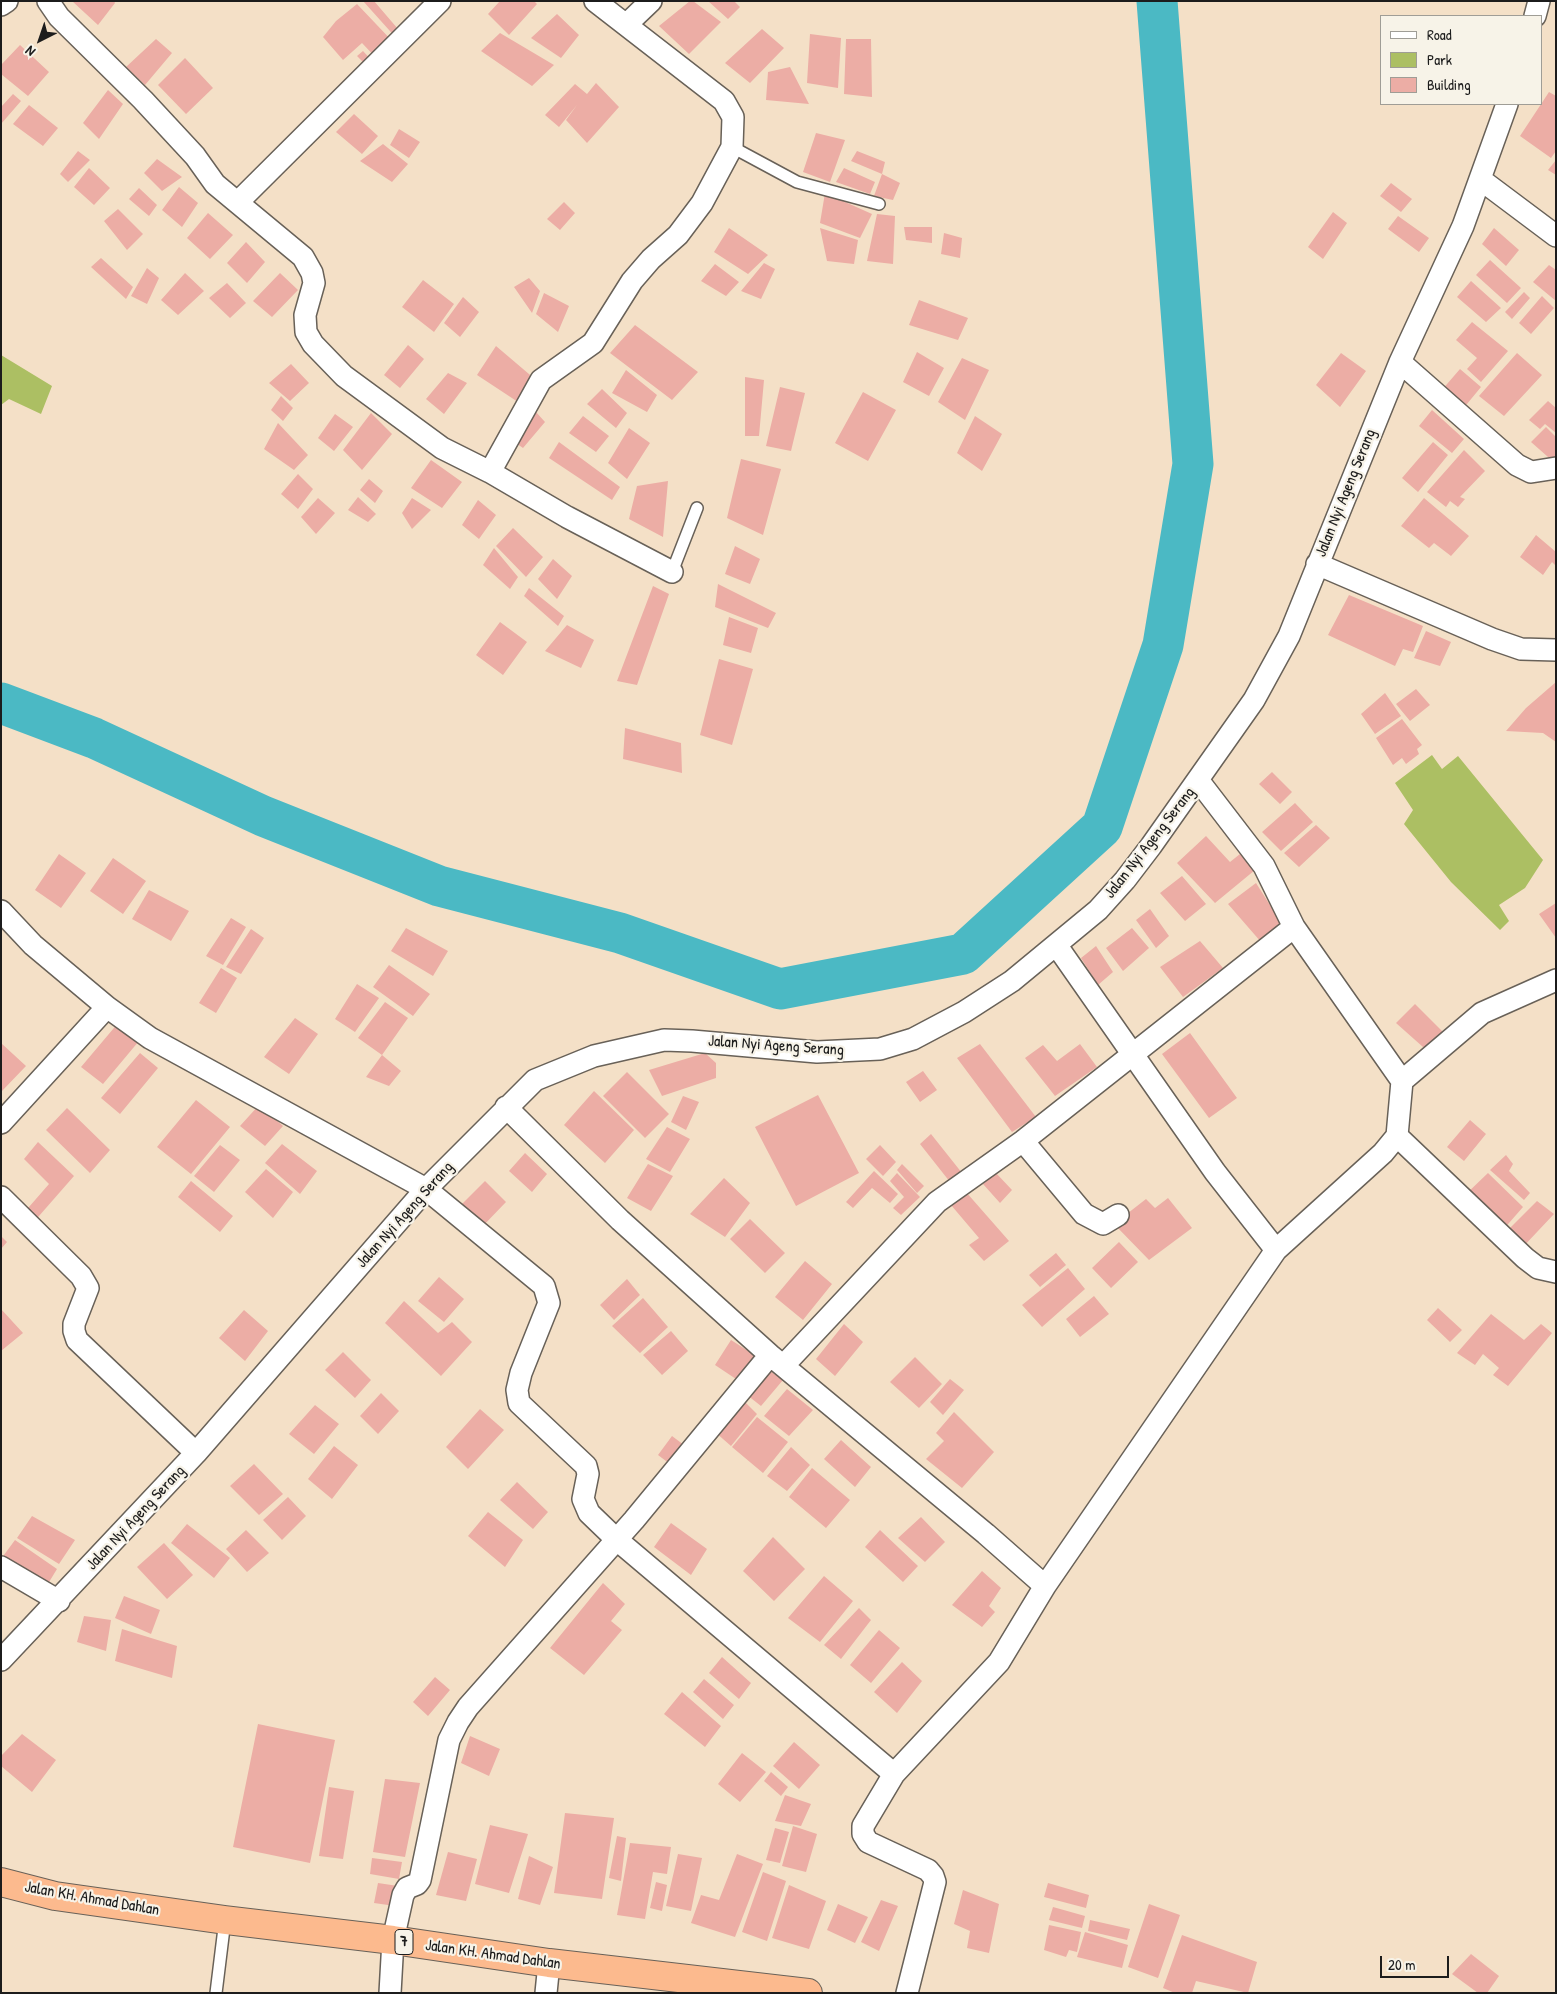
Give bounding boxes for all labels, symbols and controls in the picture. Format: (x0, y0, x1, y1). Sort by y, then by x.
north arrow (15, 15, 65, 65)
legend (1380, 15, 1542, 105)
text: Road (1427, 24, 1452, 45)
text: N (21, 42, 39, 61)
text: Park (1427, 49, 1452, 70)
text: Building (1427, 74, 1471, 95)
street label: Jalan Nyi Ageng Serang (1312, 426, 1380, 560)
street label: Jalan Nyi Ageng Serang (1101, 784, 1199, 902)
street label: Jalan Nyi Ageng Serang (707, 1032, 845, 1060)
street label: Jalan Nyi Ageng Serang (352, 1158, 458, 1272)
street label: Jalan Nyi Ageng Serang (83, 1462, 189, 1574)
street label: Jalan KH. Ahmad Dahlan (23, 1878, 161, 1920)
road number: 7 (395, 1930, 413, 1954)
street label: Jalan KH. Ahmad Dahlan (424, 1936, 562, 1974)
scale bar (1382, 1946, 1451, 1978)
text: 20 m (1388, 1954, 1415, 1975)

